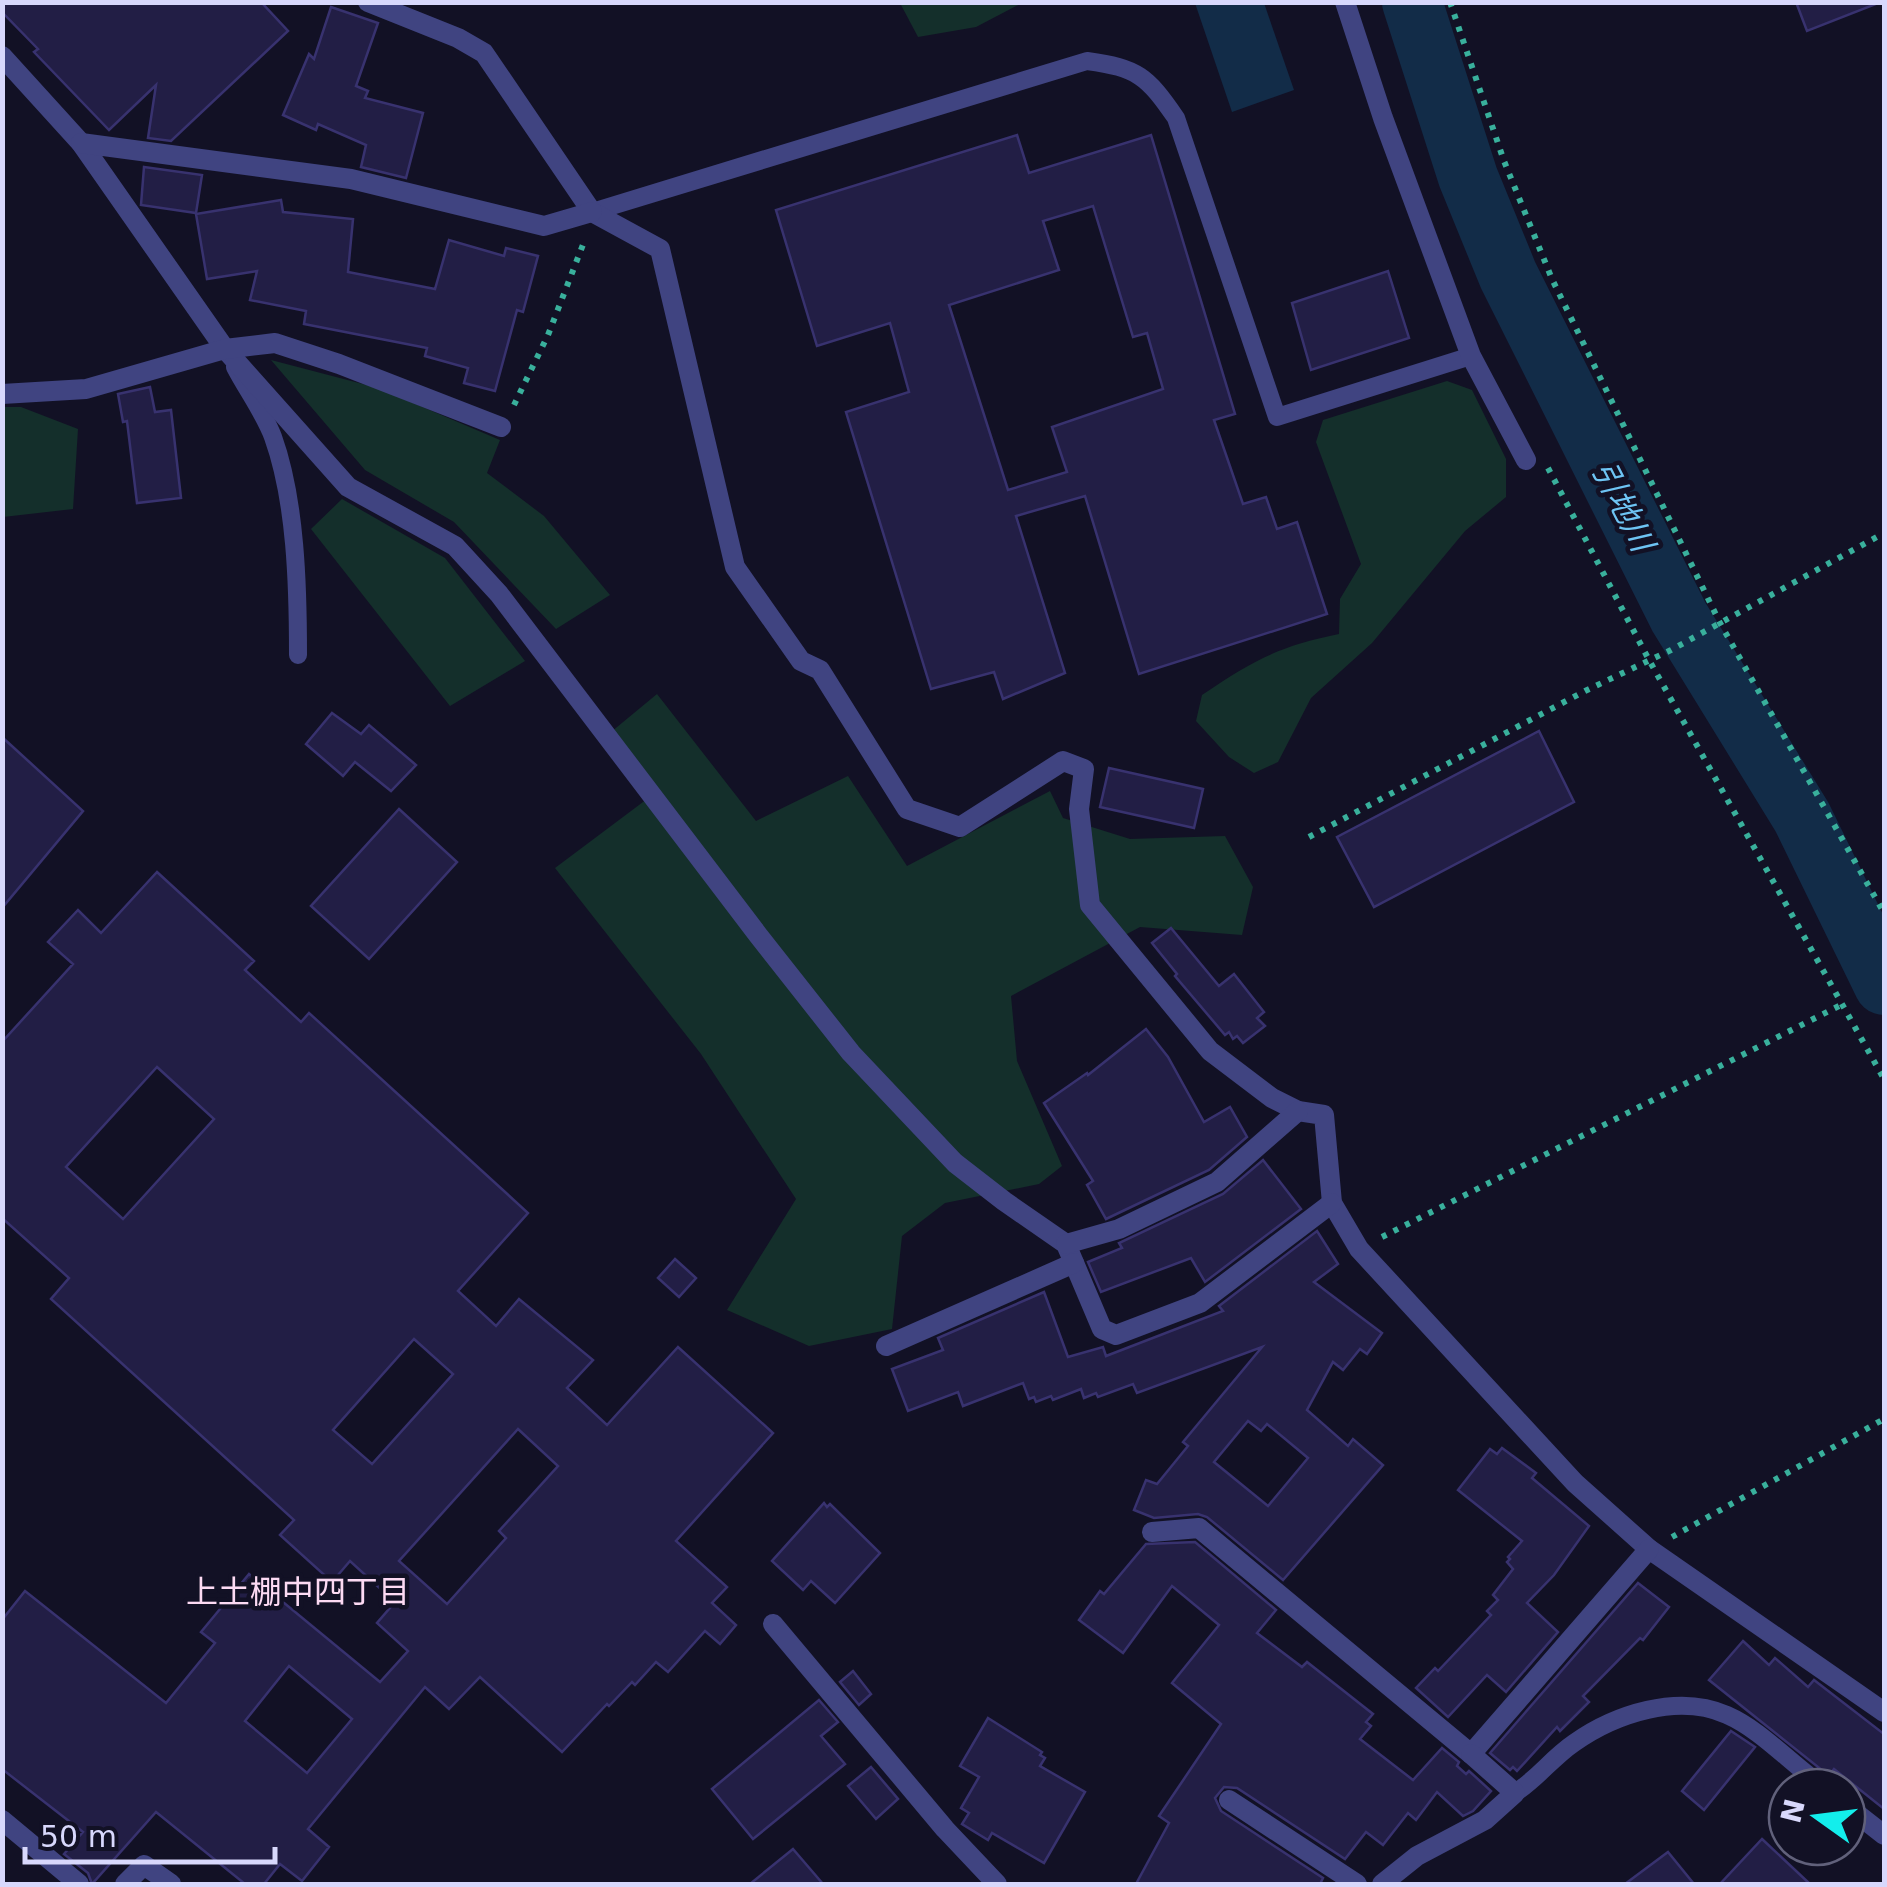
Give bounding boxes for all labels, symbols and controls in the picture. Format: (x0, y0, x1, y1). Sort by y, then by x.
water label: 引地川 (1584, 455, 1663, 560)
district label: 上土棚中四丁目 (186, 1573, 410, 1611)
north arrow (1767, 1767, 1867, 1867)
text: N (1774, 1796, 1812, 1826)
scale bar (25, 1802, 275, 1864)
text: 50 m (40, 1819, 117, 1854)

